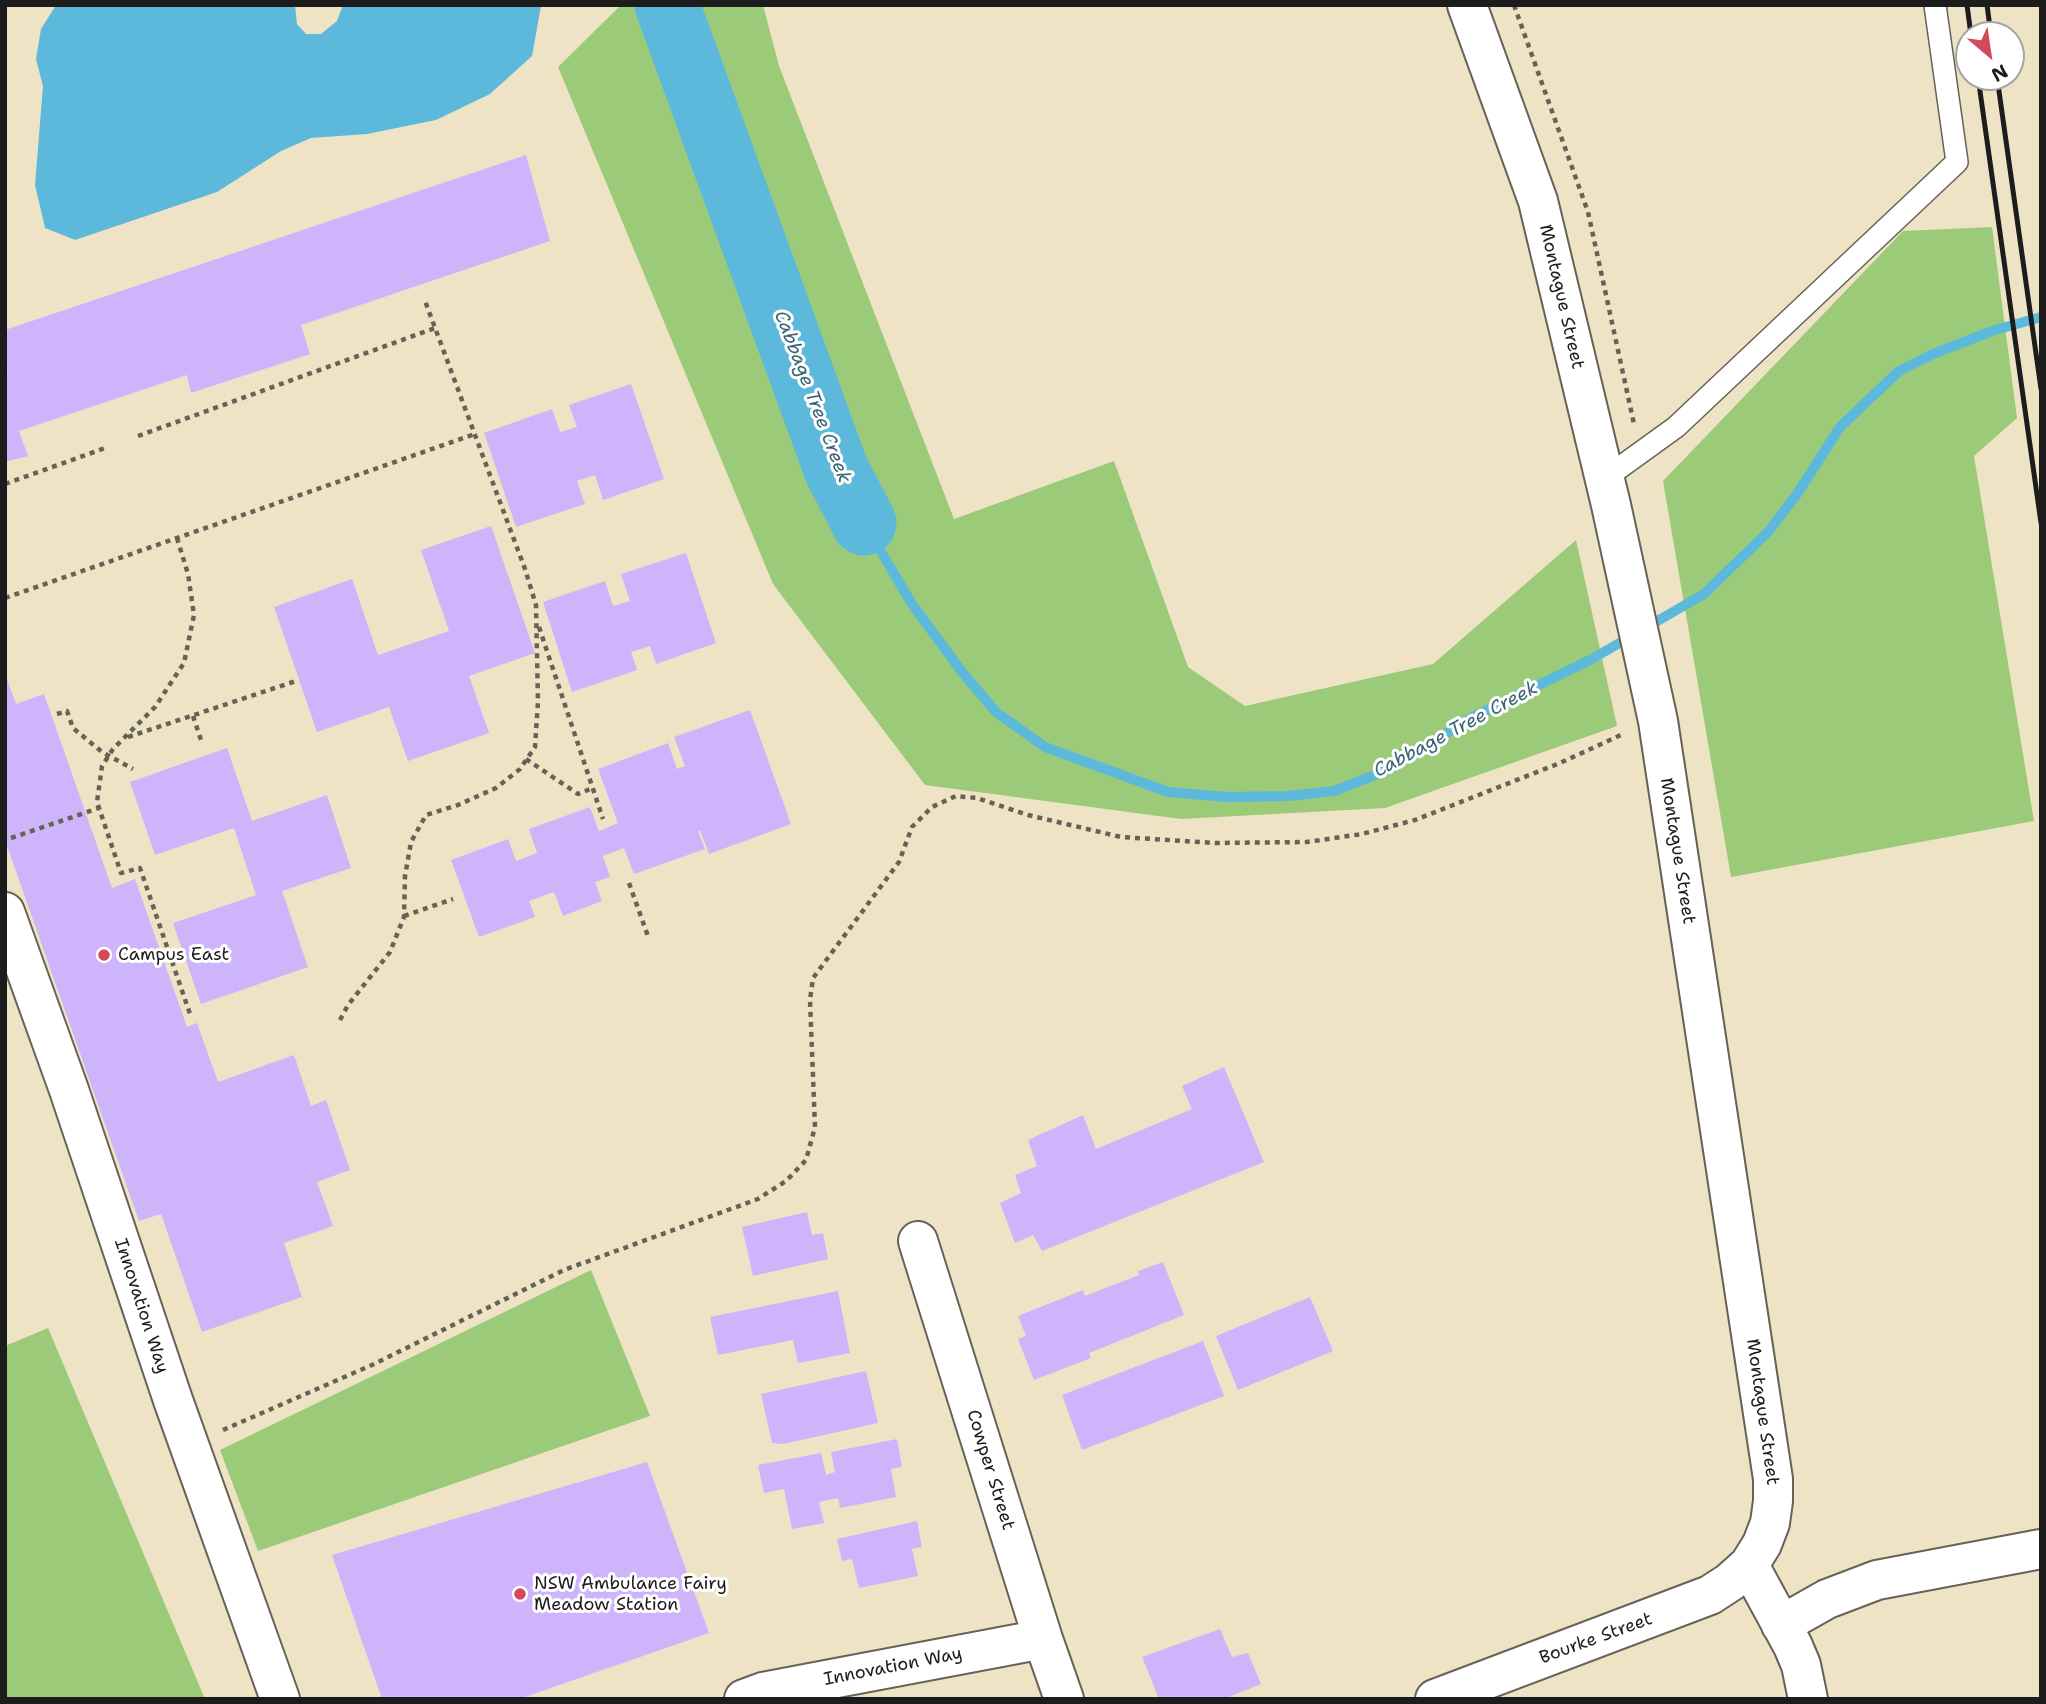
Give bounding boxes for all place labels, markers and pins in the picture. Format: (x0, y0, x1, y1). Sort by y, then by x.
place label: Campus East (118, 944, 229, 966)
marker: Campus East (96, 947, 112, 963)
place label: NSW Ambulance Fairy Meadow Station (534, 1573, 727, 1616)
marker: NSW Ambulance Fairy Meadow Station (512, 1586, 528, 1602)

